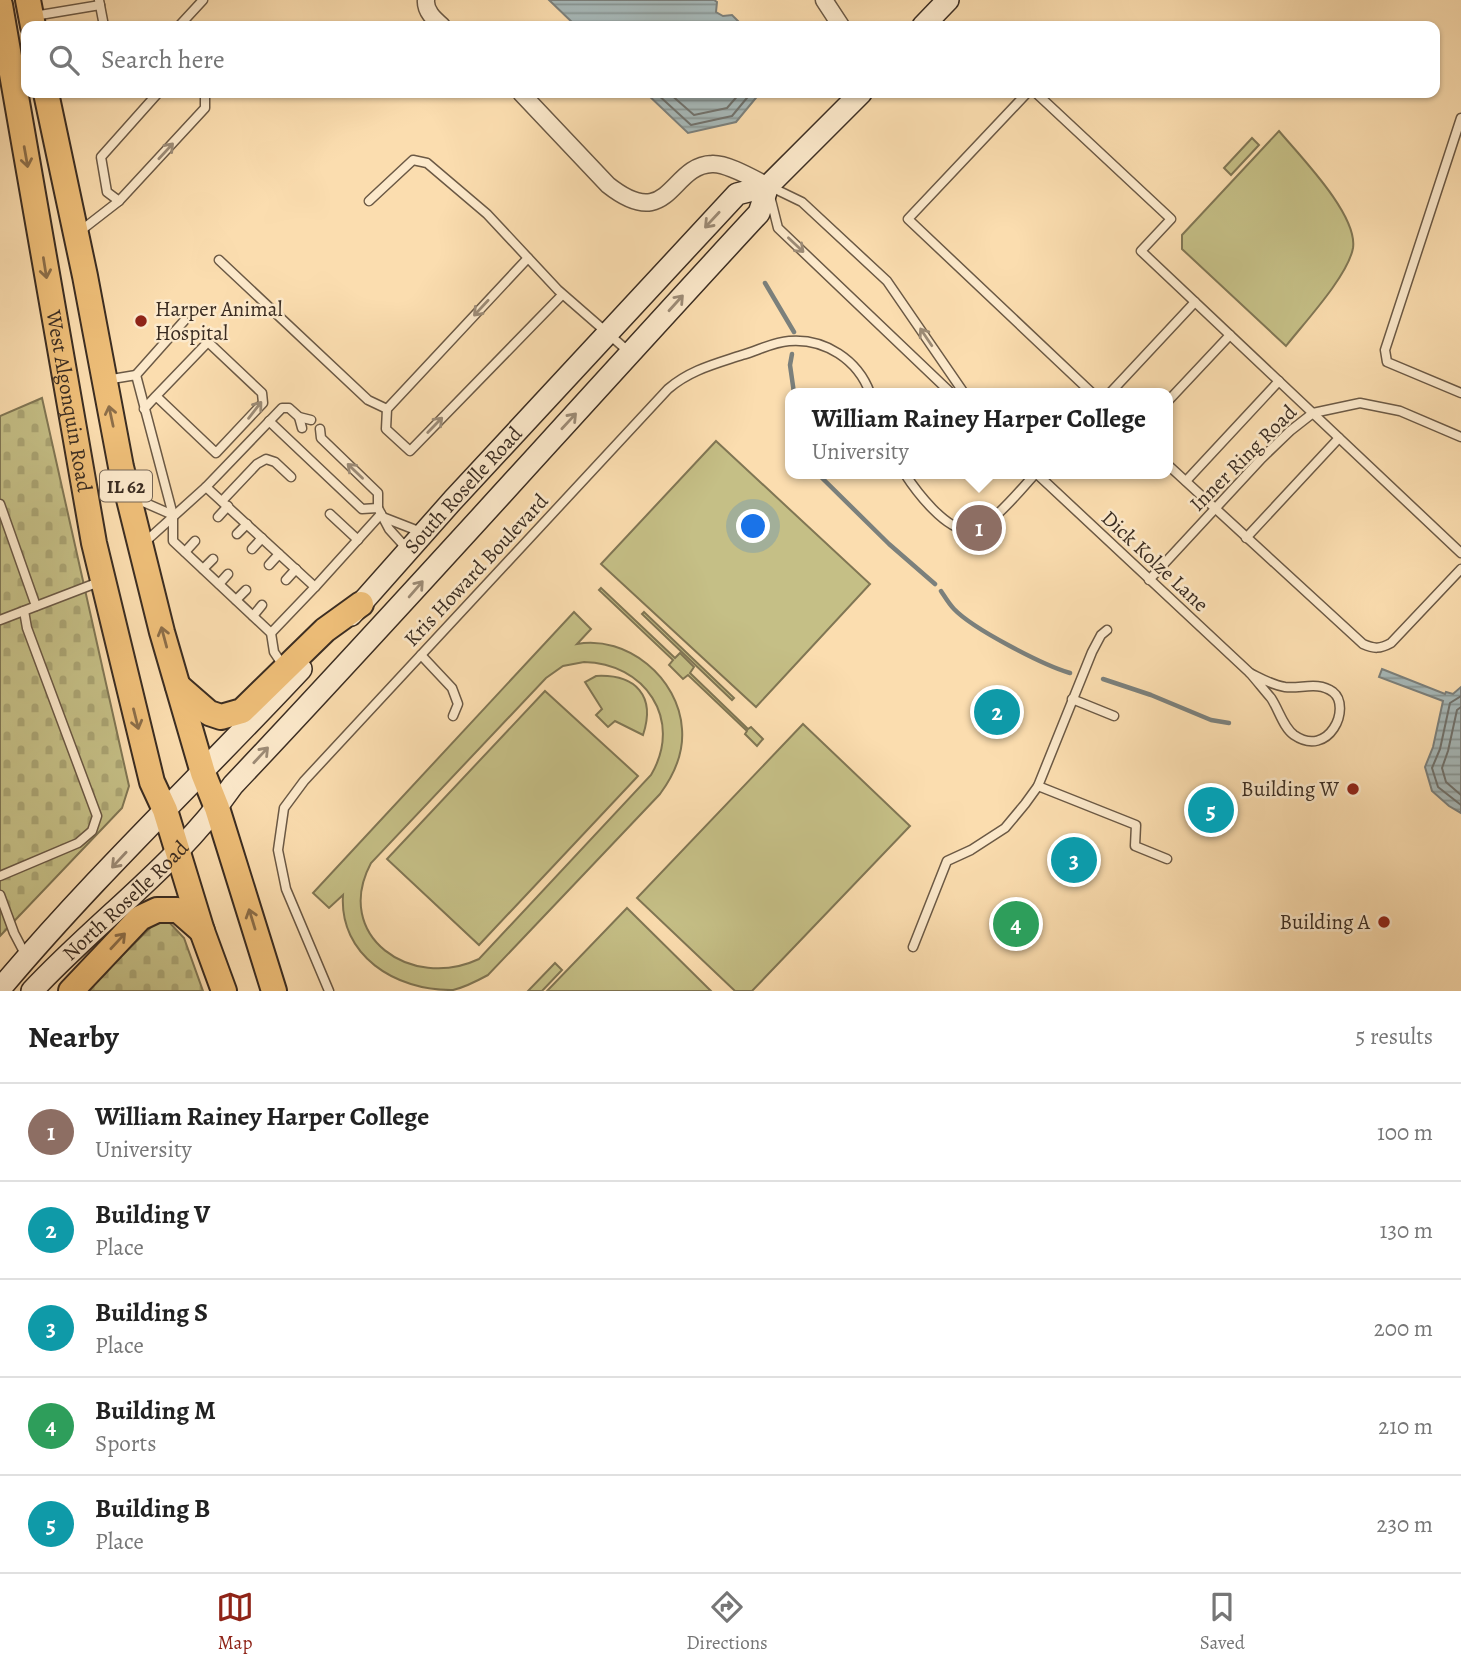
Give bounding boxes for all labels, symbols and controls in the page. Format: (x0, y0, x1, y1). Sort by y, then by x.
search box (21, 21, 1440, 98)
icon: search (45, 41, 83, 79)
text: Search here (101, 42, 225, 77)
one-way arrow (157, 143, 174, 160)
one-way arrow (20, 145, 33, 168)
one-way arrow (704, 211, 721, 228)
one-way arrow (787, 237, 804, 254)
one-way arrow (39, 256, 52, 279)
one-way arrow (668, 294, 684, 312)
place label: Harper Animal Hospital (155, 295, 283, 347)
one-way arrow (473, 298, 490, 316)
street label: West Algonquin Road (39, 307, 99, 495)
marker: Harper Animal Hospital (133, 313, 149, 329)
one-way arrow (919, 327, 933, 347)
popup (785, 388, 1173, 479)
street label: Inner Ring Road (1183, 398, 1303, 518)
one-way arrow (248, 401, 263, 419)
text: William Rainey Harper College (812, 401, 1146, 436)
one-way arrow (103, 405, 117, 428)
one-way arrow (561, 412, 577, 430)
one-way arrow (427, 417, 444, 434)
street label: South Roselle Road (398, 420, 529, 560)
text: University (812, 436, 909, 467)
one-way arrow (346, 463, 363, 480)
road number: IL 62 (100, 471, 152, 502)
street label: Kris Howard Boulevard (398, 487, 555, 652)
pin: 1 (956, 502, 1002, 554)
street label: Dick Kolze Lane (1095, 504, 1215, 618)
your location (736, 509, 770, 543)
one-way arrow (408, 580, 424, 598)
one-way arrow (156, 626, 169, 648)
pin: 2 (974, 686, 1020, 738)
one-way arrow (130, 707, 143, 729)
one-way arrow (252, 747, 269, 765)
place label: Building W (1241, 775, 1339, 803)
marker: Building W (1345, 781, 1361, 797)
pin: 5 (1188, 784, 1234, 836)
street label: North Roselle Road (56, 834, 195, 967)
pin: 3 (1051, 834, 1097, 886)
one-way arrow (110, 851, 127, 868)
pin: 4 (993, 898, 1039, 950)
one-way arrow (244, 908, 257, 930)
place label: Building A (1279, 908, 1371, 936)
marker: Building A (1376, 914, 1392, 930)
one-way arrow (110, 932, 126, 950)
text: Nearby (28, 1017, 119, 1057)
text: 5 results (1356, 1021, 1433, 1052)
text: William Rainey Harper College (95, 1099, 429, 1134)
text: 1 (47, 1117, 55, 1148)
text: 100 m (1377, 1117, 1433, 1148)
text: University (95, 1134, 192, 1165)
text: Building V (95, 1197, 210, 1232)
text: 2 (45, 1215, 57, 1246)
text: 130 m (1380, 1215, 1433, 1246)
text: Place (95, 1232, 144, 1263)
text: Building S (95, 1295, 208, 1330)
text: 3 (46, 1313, 56, 1344)
text: 200 m (1374, 1313, 1433, 1344)
text: Place (95, 1330, 144, 1361)
text: Building M (95, 1393, 216, 1428)
text: 4 (46, 1411, 56, 1442)
text: 210 m (1378, 1411, 1433, 1442)
text: Sports (95, 1428, 156, 1459)
text: Building B (95, 1491, 210, 1526)
text: 5 (46, 1509, 56, 1540)
text: 230 m (1377, 1509, 1433, 1540)
text: Place (95, 1526, 144, 1557)
tab: Map (216, 1588, 254, 1656)
tab: Directions (686, 1588, 768, 1656)
tab: Saved (1200, 1588, 1245, 1656)

